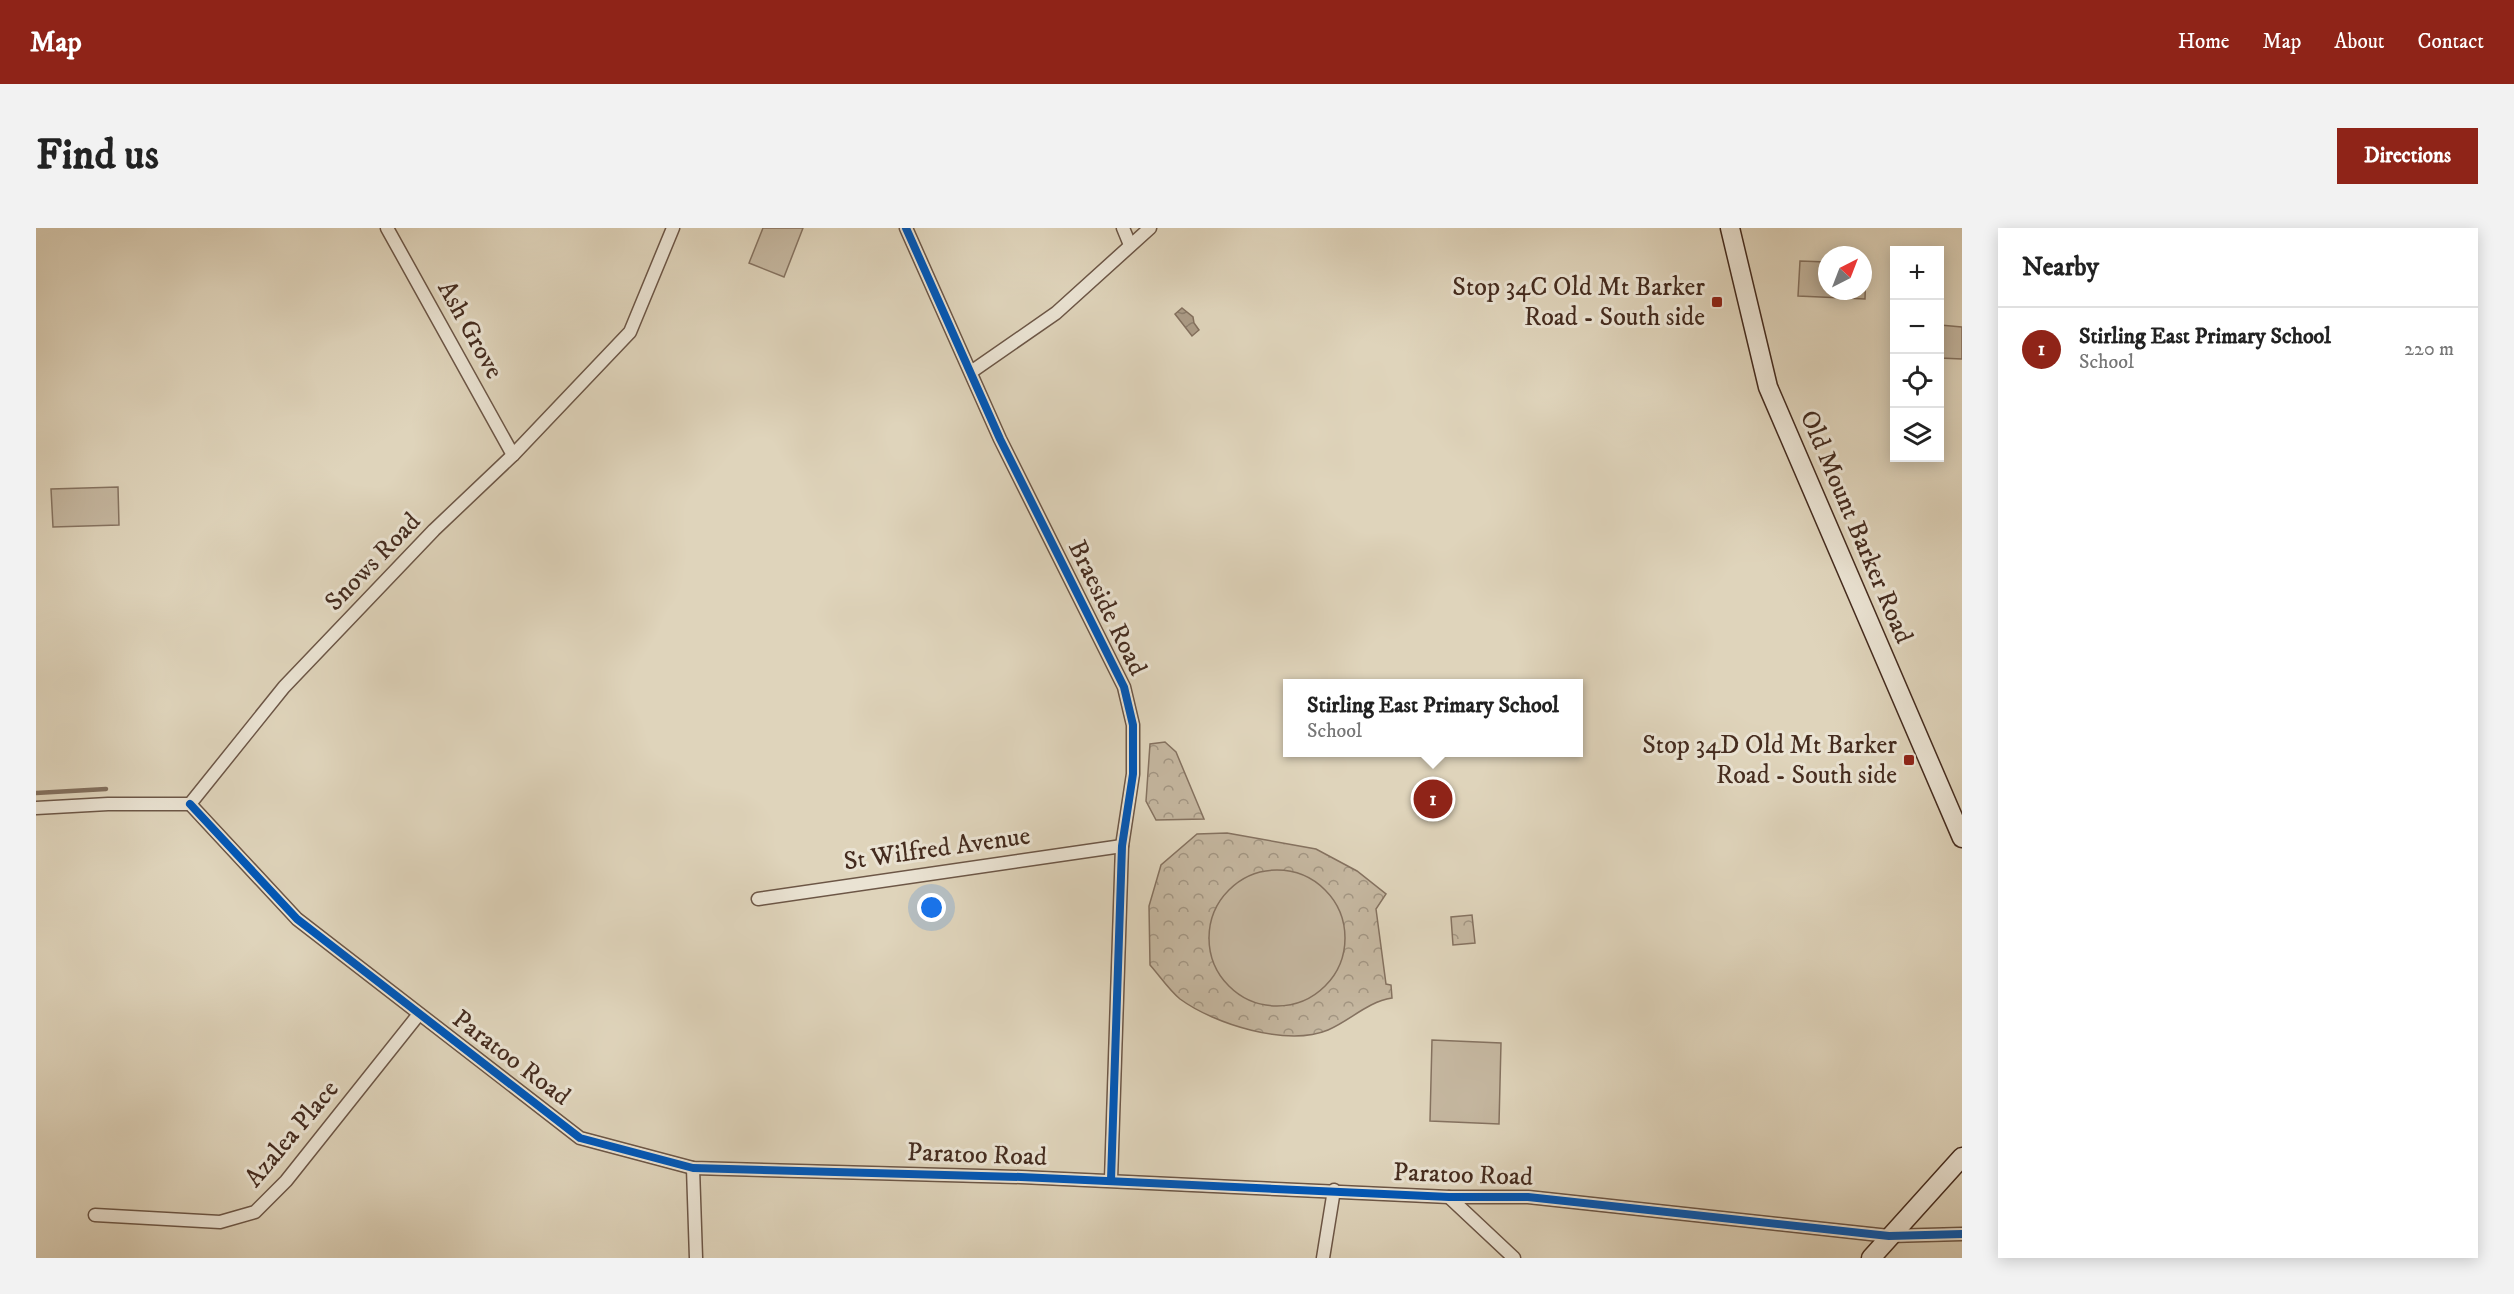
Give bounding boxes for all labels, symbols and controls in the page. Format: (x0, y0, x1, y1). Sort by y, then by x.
text: Map (30, 25, 82, 60)
text: Home (2178, 29, 2230, 55)
text: Map (2263, 29, 2301, 55)
text: About (2334, 29, 2385, 55)
text: Contact (2418, 29, 2484, 55)
button: Directions (2337, 128, 2478, 184)
text: Find us (36, 130, 159, 182)
north arrow (1818, 246, 1872, 300)
map controls (1890, 246, 1944, 462)
button: + (1890, 246, 1944, 300)
text: Nearby (2022, 251, 2099, 284)
place label: Stop 34C Old Mt Barker Road - South side (1452, 271, 1705, 334)
street label: Ash Grove (430, 275, 510, 385)
marker: Stop 34C Old Mt Barker Road - South side (1710, 295, 1724, 309)
button: − (1890, 300, 1944, 354)
text: Stirling East Primary School (2079, 323, 2331, 350)
text: 1 (2038, 337, 2045, 362)
text: 220 m (2404, 337, 2454, 362)
text: School (2079, 350, 2134, 375)
button: locate (1890, 354, 1944, 408)
street label: Old Mount Barker Road (1792, 405, 1920, 649)
button: layers (1890, 408, 1944, 462)
street label: Snows Road (318, 506, 428, 618)
street label: Braeside Road (1060, 535, 1154, 681)
popup (1283, 679, 1583, 757)
text: Stirling East Primary School (1307, 692, 1559, 719)
text: School (1307, 719, 1362, 744)
place label: Stop 34D Old Mt Barker Road - South side (1642, 729, 1897, 792)
marker: Stop 34D Old Mt Barker Road - South side (1902, 753, 1916, 767)
pin: 1 (1414, 776, 1452, 822)
street label: St Wilfred Avenue (842, 820, 1032, 878)
your location (917, 893, 946, 922)
street label: Paratoo Road (445, 1003, 577, 1113)
street label: Azalea Place (238, 1074, 346, 1194)
street label: Paratoo Road (907, 1136, 1048, 1174)
street label: Paratoo Road (1393, 1156, 1534, 1194)

